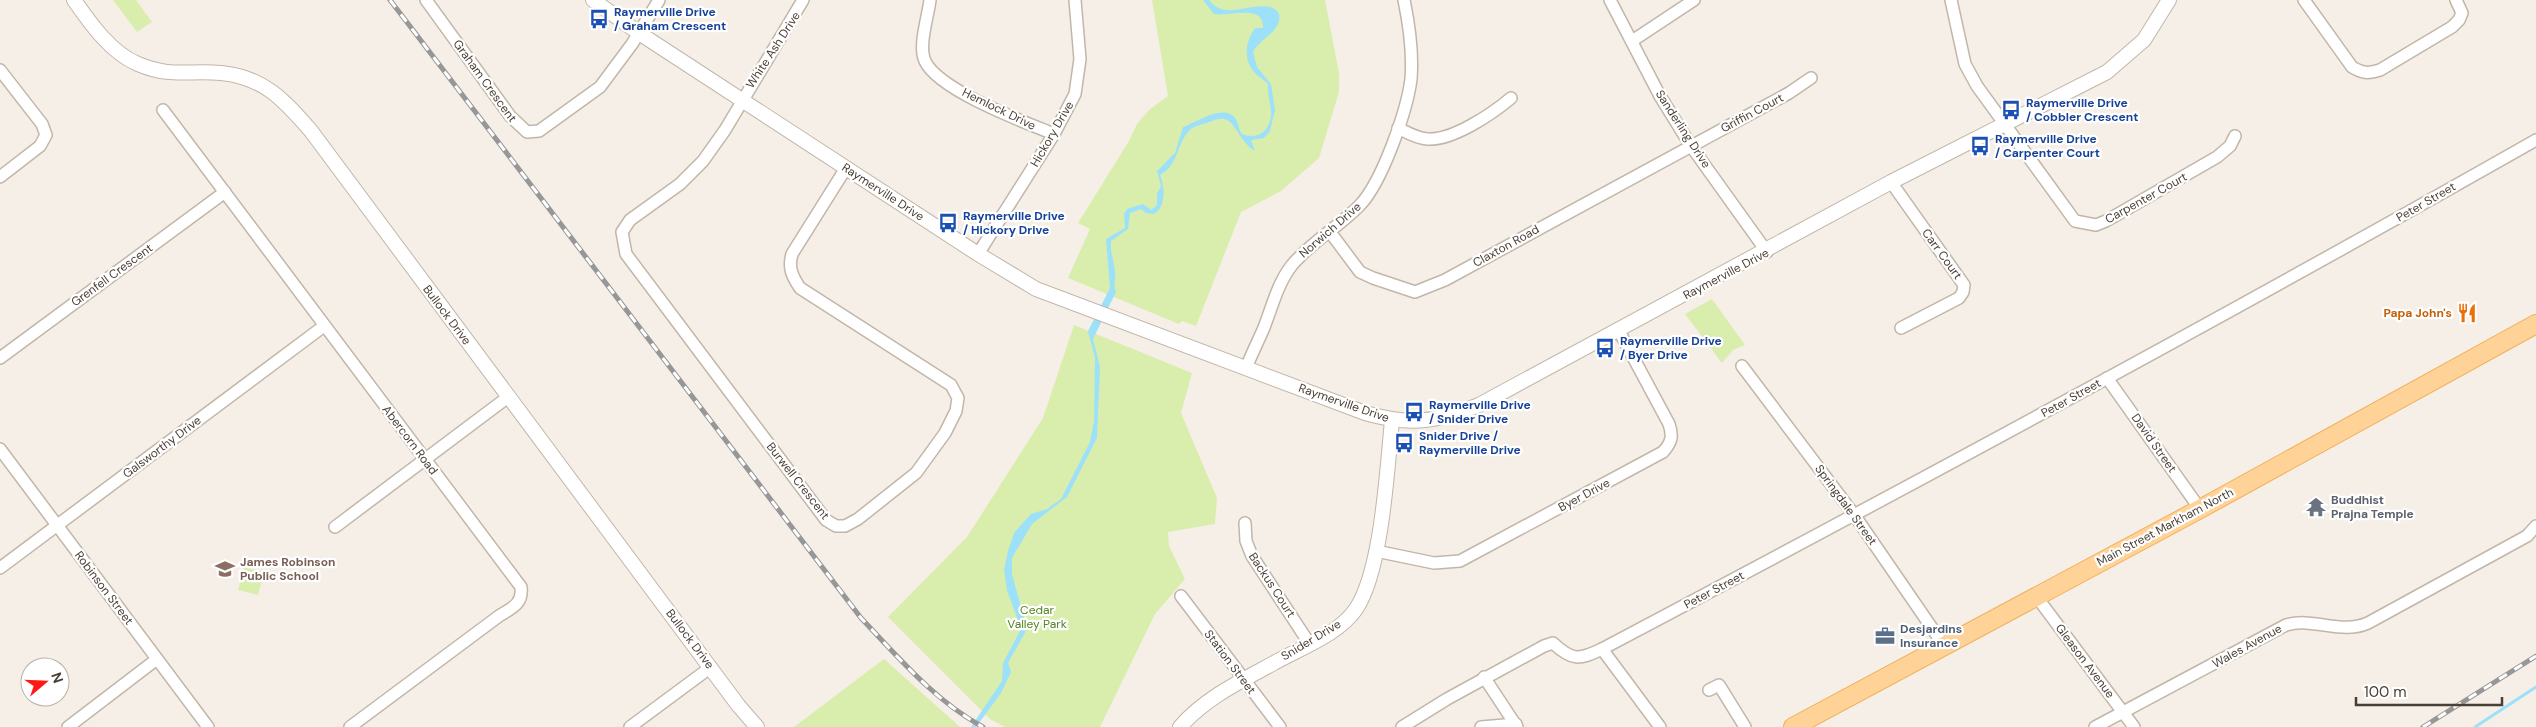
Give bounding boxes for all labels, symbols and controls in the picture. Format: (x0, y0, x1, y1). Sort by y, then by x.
place label: Raymerville Drive / Graham Crescent (614, 4, 726, 34)
bus stop icon: Raymerville Drive / Graham Crescent (588, 8, 610, 30)
street label: White Ash Drive (742, 8, 804, 91)
street label: Graham Crescent (450, 37, 521, 126)
street label: Hemlock Drive (960, 84, 1039, 134)
street label: Sanderling Drive (1652, 87, 1714, 171)
street label: Griffin Court (1718, 90, 1787, 136)
place label: Raymerville Drive / Cobbler Crescent (2026, 95, 2138, 125)
street label: Hickory Drive (1027, 98, 1077, 170)
bus stop icon: Raymerville Drive / Cobbler Crescent (2000, 99, 2022, 121)
place label: Raymerville Drive / Carpenter Court (1995, 131, 2100, 161)
bus stop icon: Raymerville Drive / Carpenter Court (1969, 135, 1991, 157)
street label: Raymerville Drive (839, 159, 927, 225)
street label: Carpenter Court (2102, 169, 2190, 227)
street label: Peter Street (2393, 178, 2459, 225)
street label: Norwich Drive (1296, 199, 1365, 261)
place label: Raymerville Drive / Hickory Drive (963, 208, 1065, 238)
bus stop icon: Raymerville Drive / Hickory Drive (937, 212, 959, 234)
street label: Claxton Road (1470, 221, 1542, 271)
street label: Carr Court (1918, 225, 1966, 283)
street label: Grenfell Crescent (68, 240, 156, 310)
street label: Raymerville Drive (1680, 245, 1772, 303)
street label: Bullock Drive (419, 282, 475, 348)
restaurant icon: Papa John's (2456, 302, 2478, 324)
place label: Papa John's (2384, 305, 2452, 321)
place label: Raymerville Drive / Byer Drive (1620, 333, 1722, 363)
bus stop icon: Raymerville Drive / Byer Drive (1594, 337, 1616, 359)
street label: Peter Street (2038, 375, 2104, 421)
street label: Raymerville Drive (1297, 380, 1392, 426)
place label: Raymerville Drive / Snider Drive (1429, 397, 1531, 427)
bus stop icon: Raymerville Drive / Snider Drive (1403, 401, 1425, 423)
street label: Abercorn Road (379, 402, 441, 478)
street label: David Street (2128, 410, 2180, 476)
street label: Galsworthy Drive (120, 412, 205, 482)
place label: Snider Drive / Raymerville Drive (1419, 428, 1521, 458)
bus stop icon: Snider Drive / Raymerville Drive (1393, 432, 1415, 454)
street label: Burwell Crescent (763, 439, 833, 523)
street label: Springdale Street (1811, 462, 1881, 549)
street label: Byer Drive (1555, 475, 1613, 515)
street label: Main Street Markham North (2094, 484, 2236, 570)
place label: Buddhist Prajna Temple (2331, 492, 2414, 522)
temple icon: Buddhist Prajna Temple (2305, 496, 2327, 518)
street label: Robinson Street (71, 548, 137, 628)
street label: Backus Court (1245, 549, 1299, 621)
place label: James Robinson Public School (240, 554, 335, 584)
school or university icon: James Robinson Public School (214, 558, 236, 580)
street label: Peter Street (1681, 567, 1747, 613)
park label: Cedar Valley Park (1007, 602, 1067, 632)
street label: Bullock Drive (662, 606, 718, 672)
street label: Snider Drive (1278, 616, 1344, 664)
street label: Wales Avenue (2209, 620, 2285, 672)
place label: Desjardins Insurance (1900, 621, 1962, 651)
street label: Gleason Avenue (2052, 621, 2118, 702)
office icon: Desjardins Insurance (1874, 625, 1896, 647)
street label: Station Street (1200, 627, 1260, 698)
north arrow (20, 657, 70, 707)
text: N (47, 670, 67, 686)
scale bar (2356, 674, 2502, 706)
text: 100 m (2364, 682, 2407, 702)

